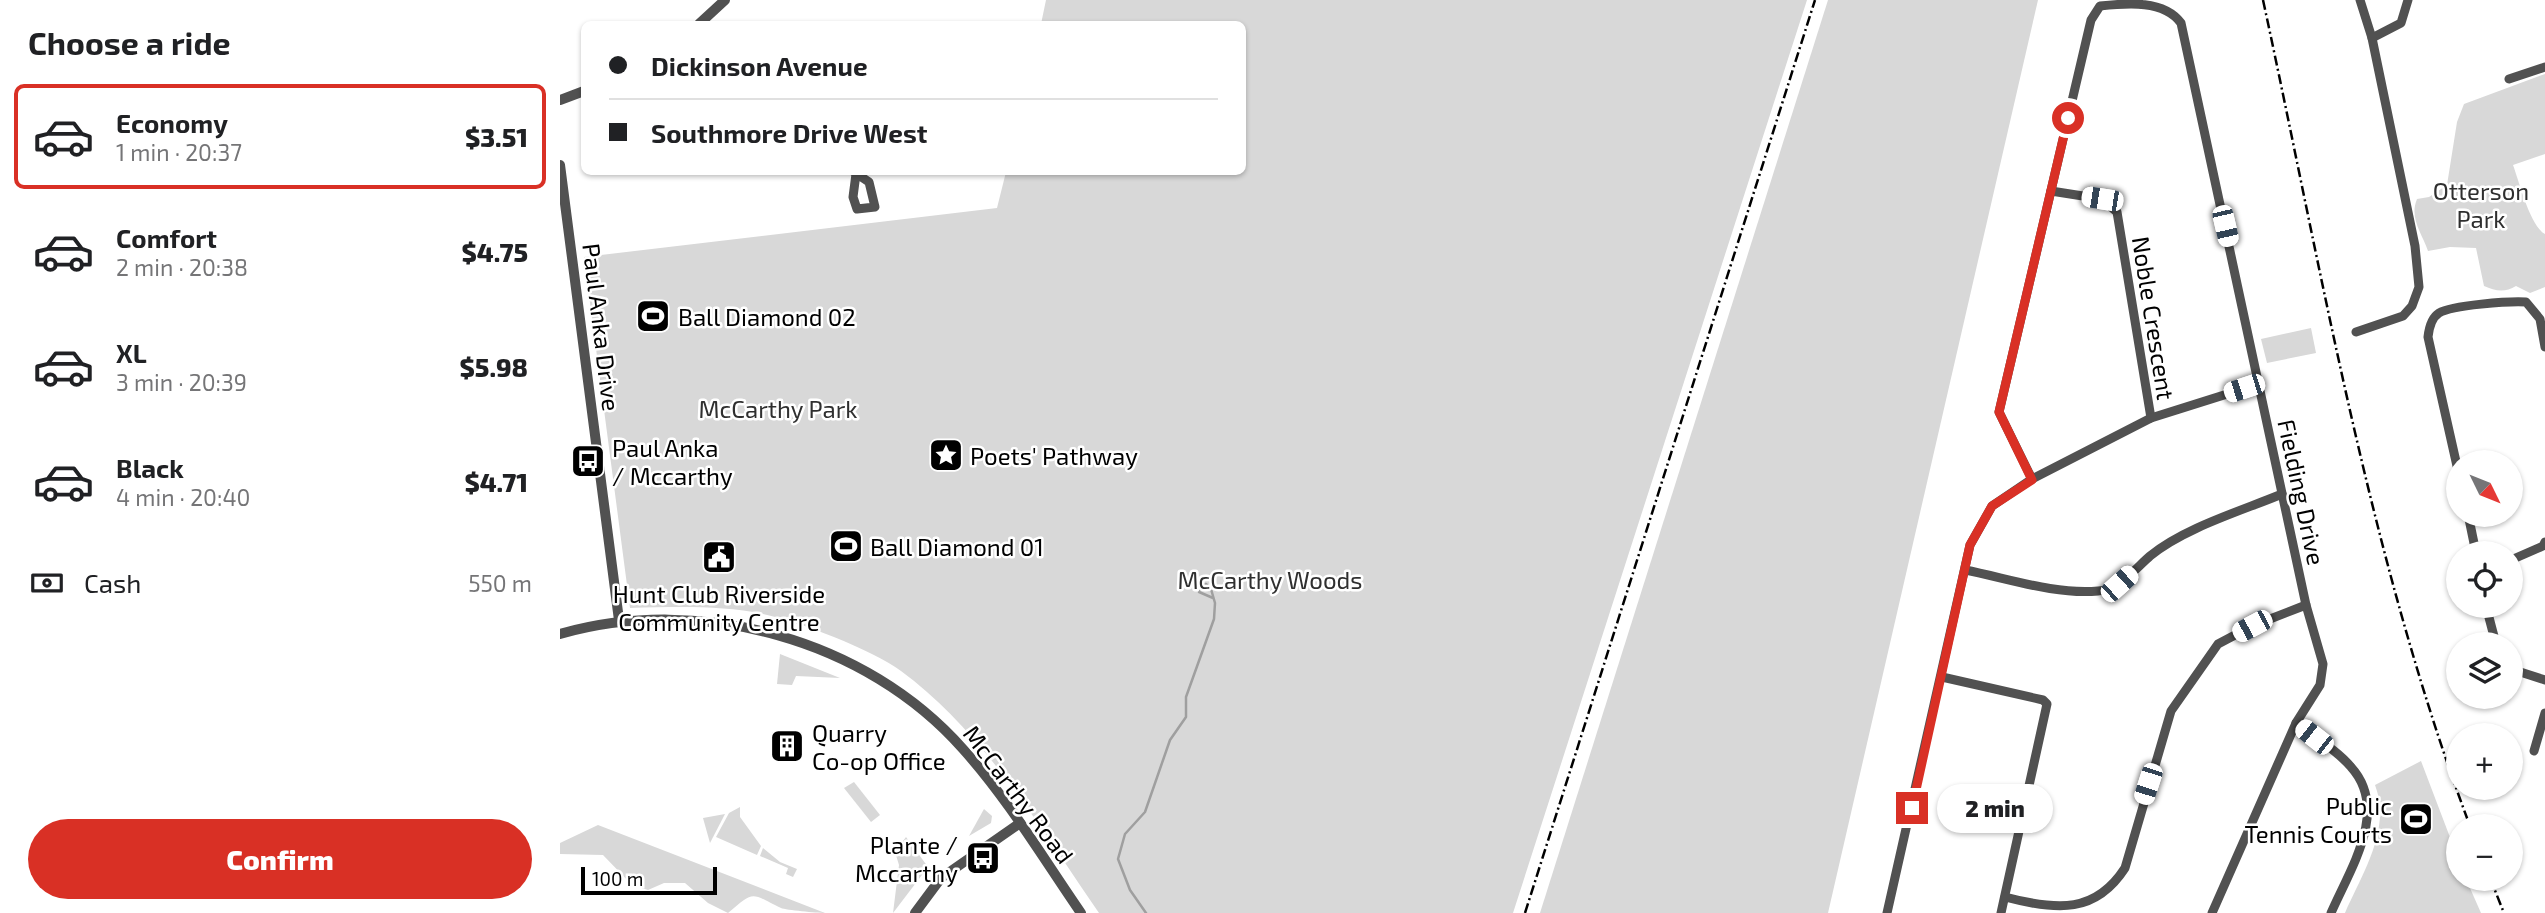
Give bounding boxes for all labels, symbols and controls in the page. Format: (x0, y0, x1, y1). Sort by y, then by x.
text: Choose a ride (28, 23, 231, 61)
text: Dickinson Avenue (651, 50, 868, 81)
route start (2052, 102, 2084, 134)
icon: car (32, 105, 95, 168)
text: Economy (116, 107, 228, 138)
text: Southmore Drive West (651, 117, 927, 148)
text: $3.51 (465, 121, 528, 152)
text: 1 min · 20:37 (116, 138, 242, 166)
park label: Otterson Park (2433, 176, 2529, 233)
car (2080, 185, 2125, 213)
car (2211, 203, 2240, 249)
icon: car (32, 220, 95, 283)
text: Comfort (116, 222, 217, 253)
street label: Noble Crescent (2127, 234, 2181, 402)
text: $4.75 (462, 236, 528, 267)
street label: Paul Anka Drive (577, 241, 627, 413)
text: 2 min · 20:38 (116, 253, 248, 281)
sports icon: Ball Diamond 02 (634, 297, 672, 335)
place label: Ball Diamond 02 (678, 302, 856, 331)
icon: car (32, 335, 95, 398)
text: XL (116, 337, 147, 368)
text: $5.98 (460, 351, 528, 382)
text: 3 min · 20:39 (116, 368, 247, 396)
car (2221, 372, 2268, 404)
park label: McCarthy Park (699, 394, 857, 423)
street label: Fielding Drive (2272, 416, 2332, 568)
place label: Paul Anka / Mccarthy (612, 433, 733, 490)
place icon: Poets' Pathway (927, 436, 965, 474)
place label: Poets' Pathway (970, 441, 1138, 470)
bus stop icon: Paul Anka / Mccarthy (569, 442, 607, 480)
icon: car (32, 450, 95, 513)
north arrow (2446, 450, 2524, 527)
map controls (2446, 450, 2523, 891)
text: Black (116, 452, 184, 483)
text: $4.71 (464, 466, 528, 497)
text: 4 min · 20:40 (116, 483, 250, 511)
sports icon: Ball Diamond 01 (827, 527, 865, 565)
place label: Ball Diamond 01 (870, 532, 1044, 561)
public building icon: Hunt Club Riverside Community Centre (700, 538, 738, 576)
button: locate (2446, 541, 2523, 618)
car (2097, 562, 2142, 606)
icon: cash (28, 564, 66, 602)
park label: McCarthy Woods (1177, 565, 1363, 594)
text: Cash (84, 567, 141, 598)
text: 550 m (468, 569, 532, 597)
place label: Hunt Club Riverside Community Centre (613, 579, 825, 636)
car (2229, 607, 2276, 645)
button: layers (2446, 632, 2523, 709)
car (2291, 716, 2338, 758)
place label: Quarry Co-op Office (812, 718, 946, 775)
street label: McCarthy Road (958, 719, 1080, 869)
button: + (2446, 723, 2523, 800)
building icon: Quarry Co-op Office (768, 727, 806, 765)
car (2132, 761, 2165, 807)
callout: 2 min (1936, 784, 2052, 832)
place label: Public Tennis Courts (2245, 791, 2392, 848)
route end (1896, 792, 1928, 824)
text: 2 min (1965, 794, 2025, 822)
sports icon: Public Tennis Courts (2397, 800, 2435, 838)
button: − (2446, 814, 2523, 891)
button: Confirm (28, 819, 532, 899)
place label: Plante / Mccarthy (855, 830, 958, 887)
bus stop icon: Plante / Mccarthy (964, 839, 1002, 877)
scale bar (581, 864, 718, 896)
text: 100 m (592, 867, 643, 890)

